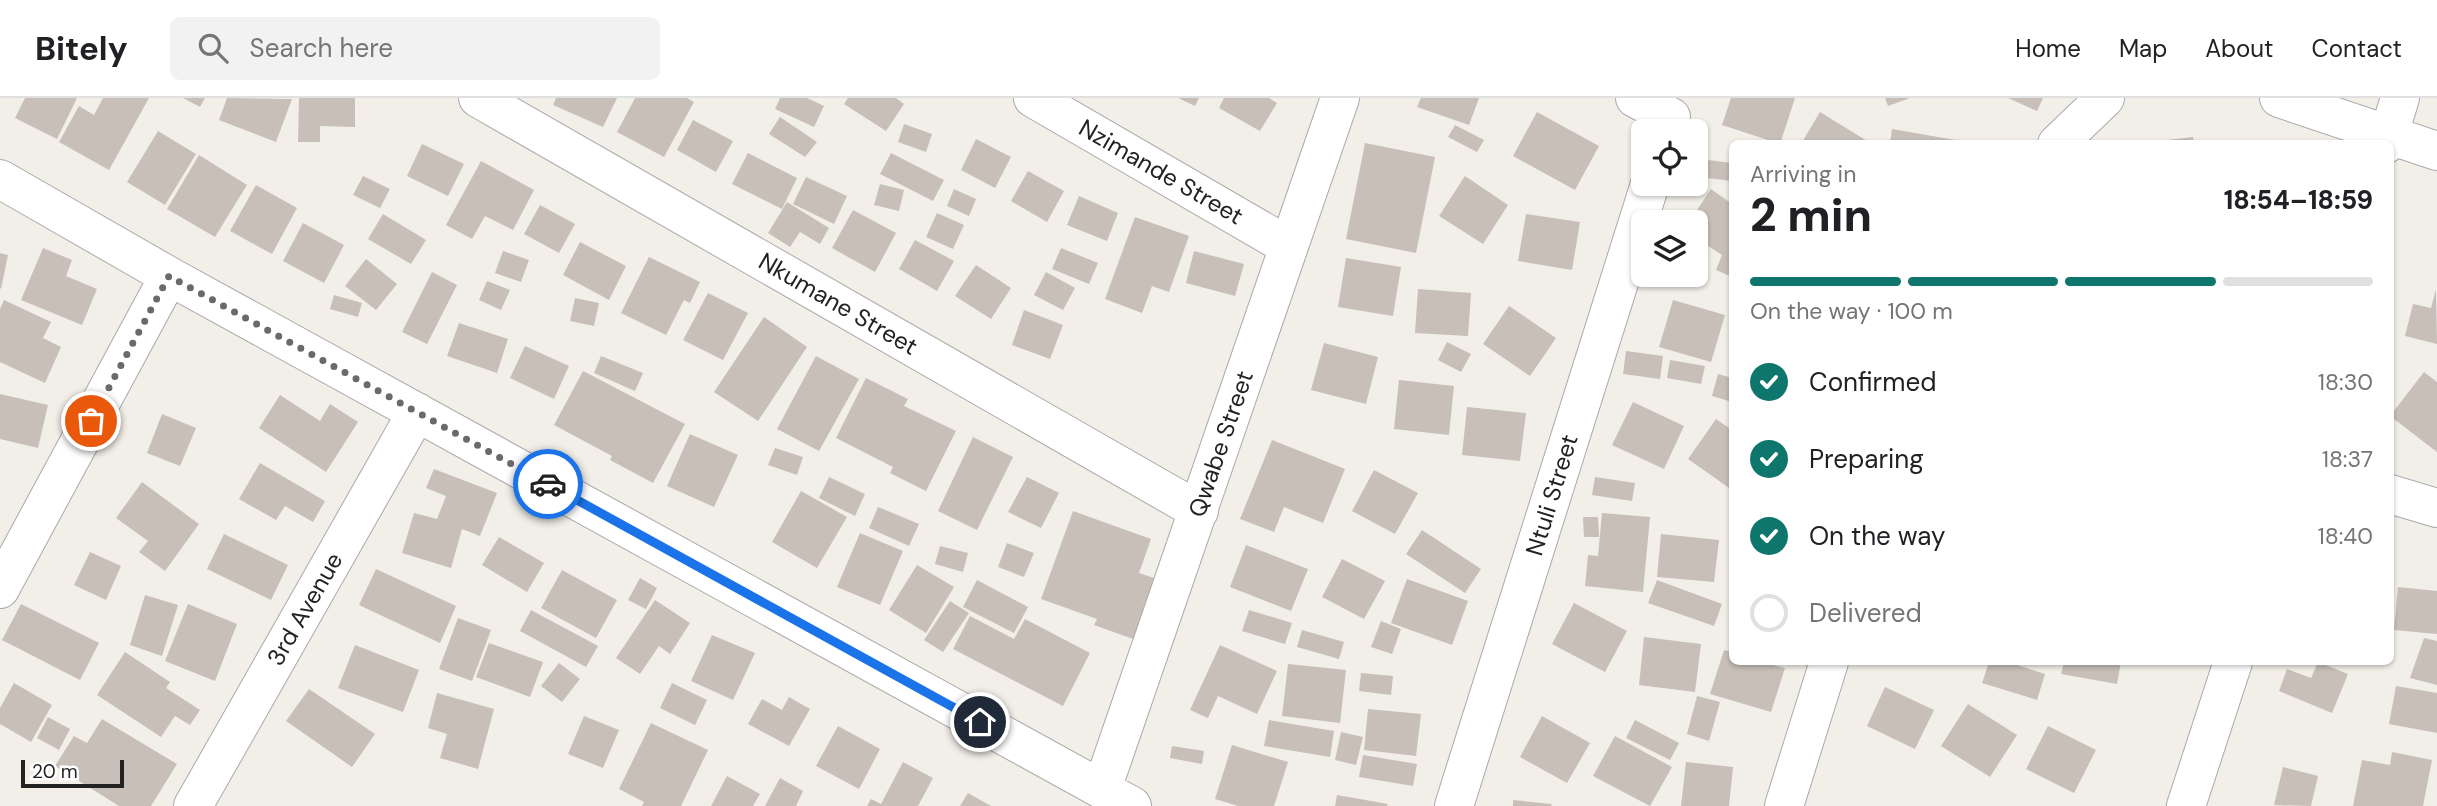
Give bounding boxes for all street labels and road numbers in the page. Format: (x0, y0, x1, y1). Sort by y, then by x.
street label: Nzimande Street (1074, 112, 1249, 231)
street label: Nkumane Street (753, 245, 923, 362)
street label: Qwabe Street (1181, 367, 1260, 521)
street label: Ntuli Street (1518, 430, 1585, 559)
street label: 3rd Avenue (260, 547, 349, 671)

